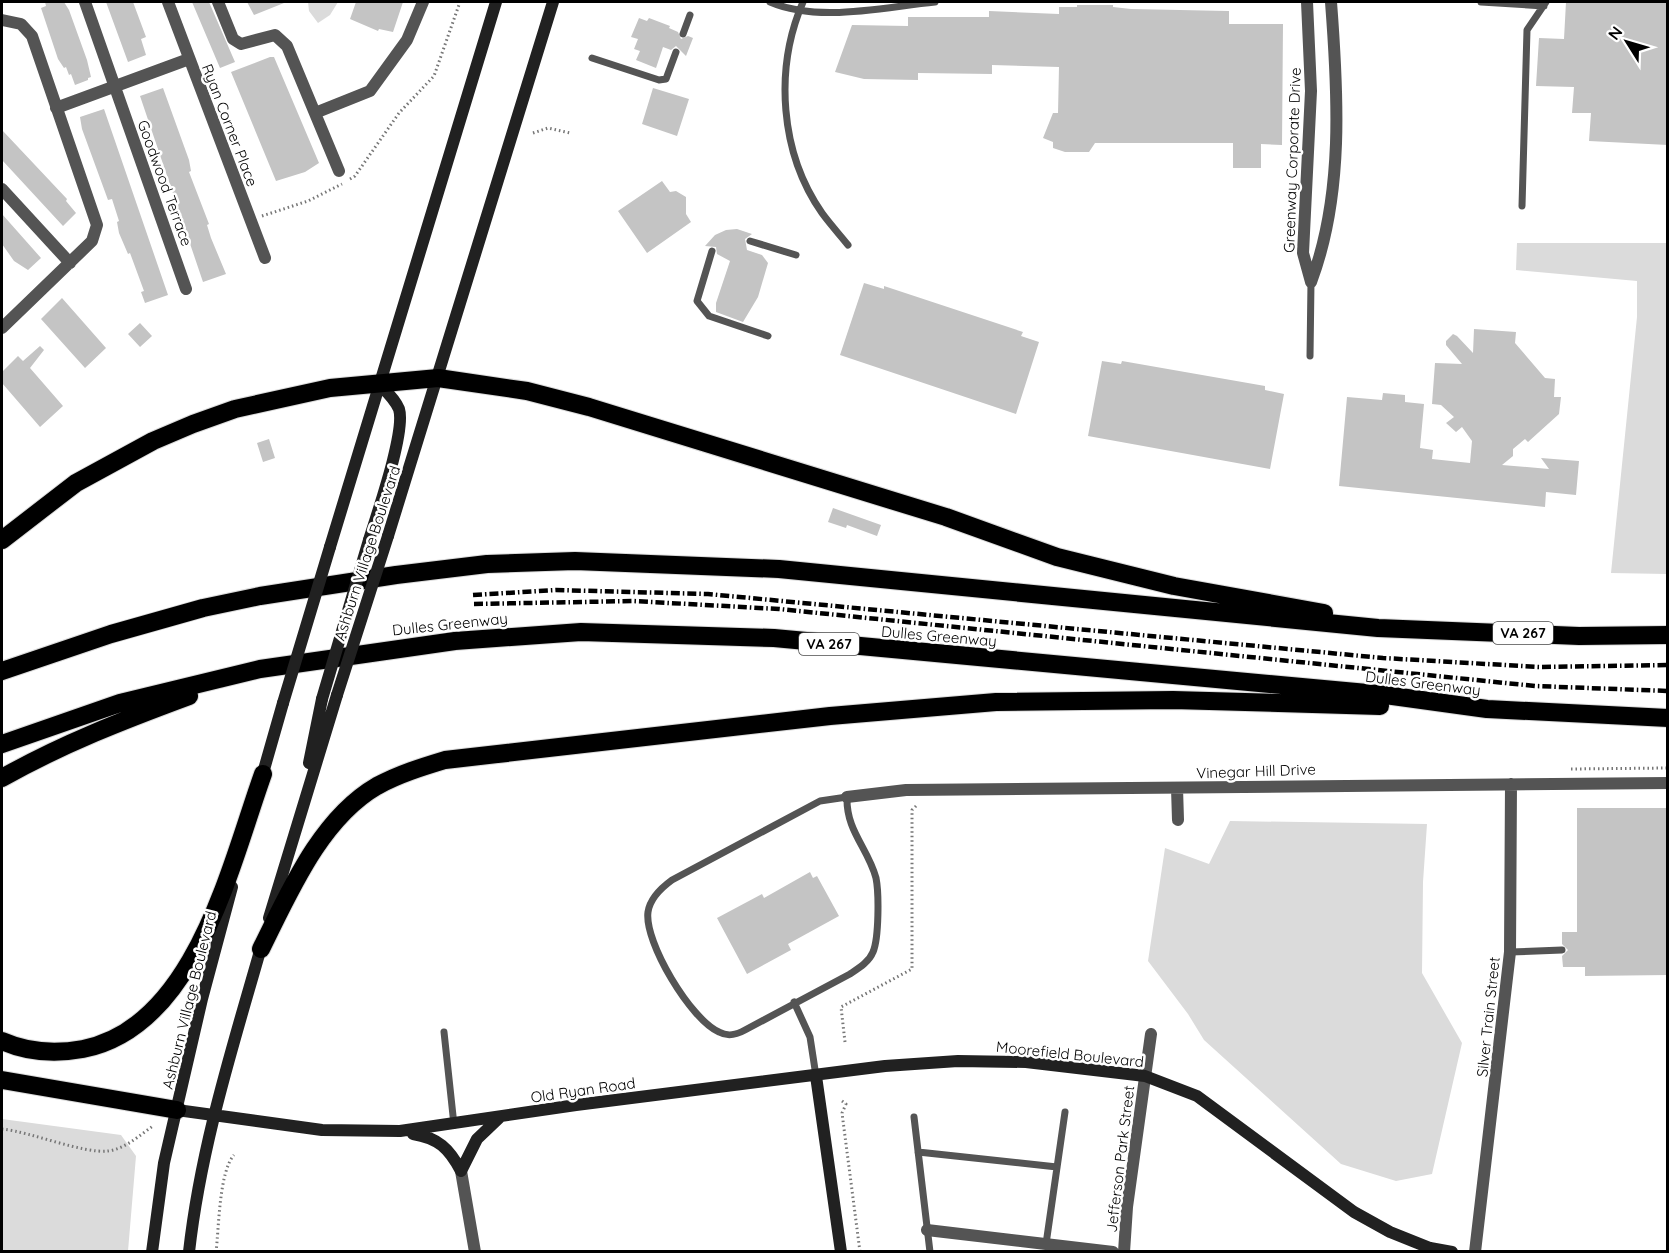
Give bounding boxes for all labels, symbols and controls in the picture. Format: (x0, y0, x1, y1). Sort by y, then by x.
north arrow (1597, 12, 1657, 72)
text: N (1603, 22, 1627, 44)
street label: Ryan Corner Place (198, 61, 262, 189)
street label: Greenway Corporate Drive (1279, 67, 1305, 253)
street label: Goodwood Terrace (133, 117, 197, 249)
street label: Ashburn Village Boulevard (330, 463, 404, 643)
street label: Dulles Greenway (391, 608, 509, 640)
street label: Dulles Greenway (880, 621, 998, 651)
road number: VA 267 (1493, 622, 1553, 644)
road number: VA 267 (799, 633, 859, 655)
street label: Dulles Greenway (1364, 666, 1482, 700)
street label: Vinegar Hill Drive (1196, 759, 1316, 783)
street label: Ashburn Village Boulevard (158, 909, 220, 1091)
street label: Silver Train Street (1472, 956, 1504, 1078)
street label: Moorefield Boulevard (995, 1037, 1145, 1071)
street label: Old Ryan Road (529, 1073, 637, 1107)
street label: Jefferson Park Street (1102, 1084, 1138, 1234)

